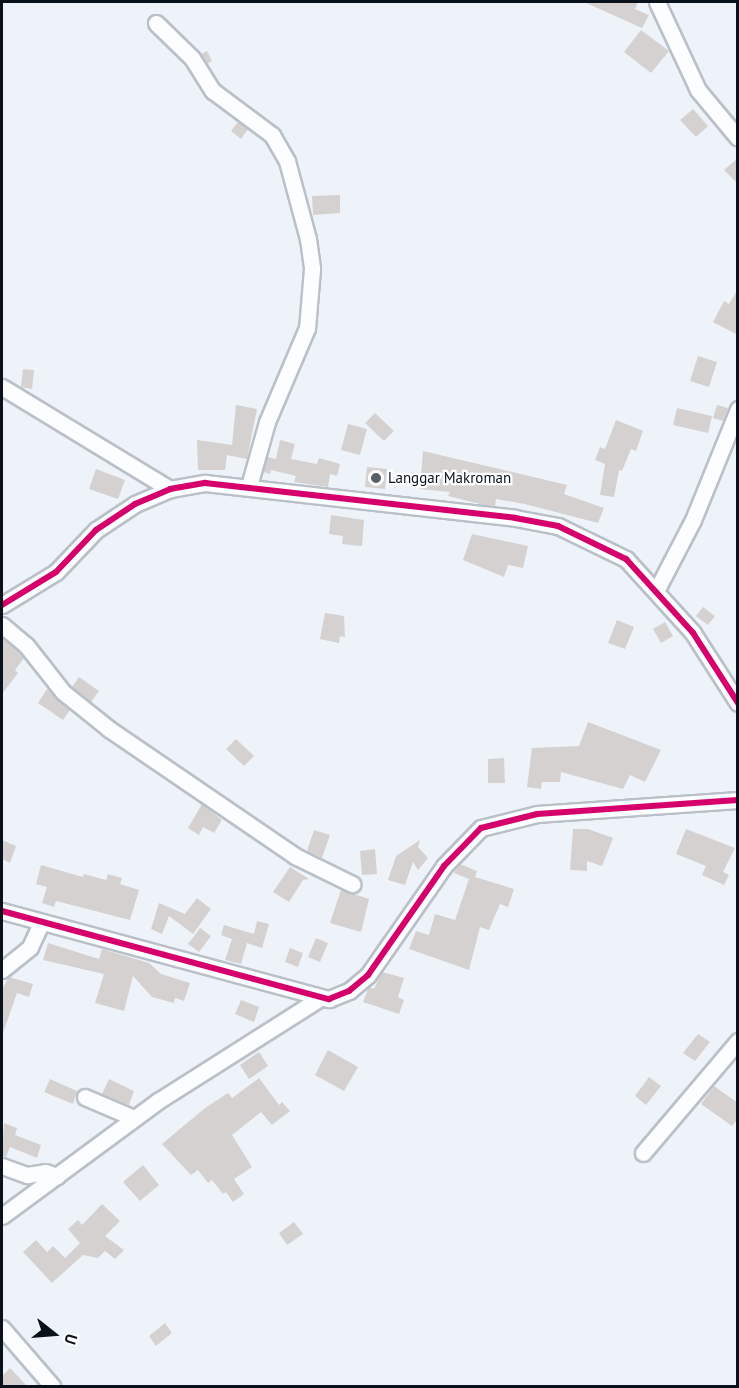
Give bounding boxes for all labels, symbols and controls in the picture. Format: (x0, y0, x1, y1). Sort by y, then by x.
place label: Langgar Makroman (388, 469, 511, 487)
marker: Langgar Makroman (369, 471, 383, 485)
north arrow (24, 1304, 84, 1364)
text: U (60, 1332, 82, 1347)

